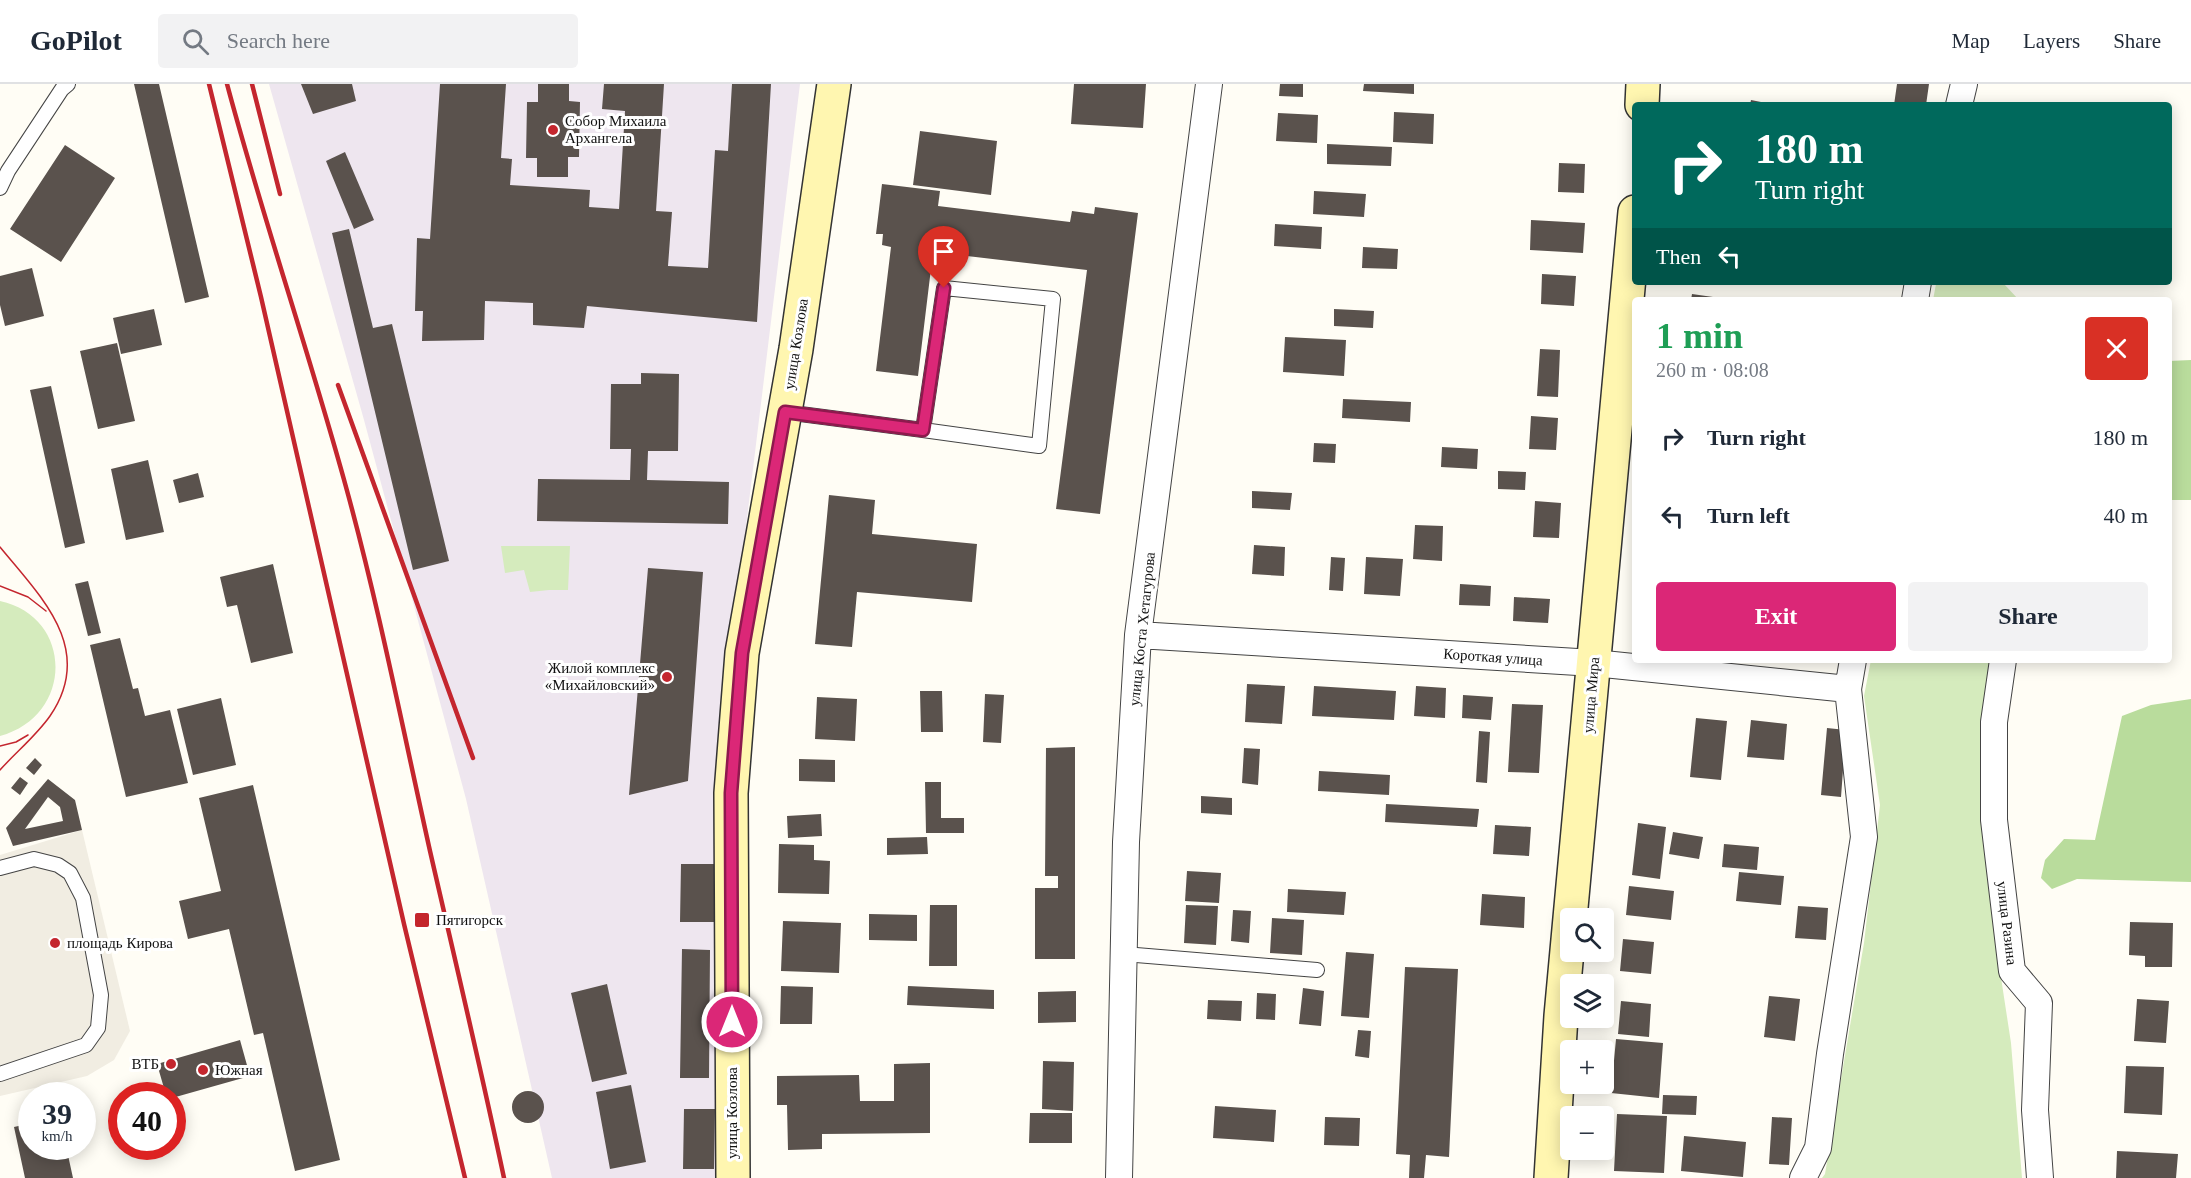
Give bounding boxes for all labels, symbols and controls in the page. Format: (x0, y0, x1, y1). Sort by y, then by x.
search box (158, 14, 578, 68)
text: GoPilot (30, 25, 122, 56)
icon: search (179, 25, 212, 58)
text: Search here (227, 28, 330, 53)
text: Map (1952, 29, 1990, 53)
text: Layers (2023, 29, 2080, 53)
text: Share (2113, 29, 2161, 53)
place label: Собор Михаила Архангела (565, 113, 667, 146)
marker: Собор Михаила Архангела (546, 123, 560, 137)
icon: right (1656, 126, 1734, 204)
text: 180 m (1755, 126, 1864, 172)
text: Turn right (1755, 175, 1864, 205)
pin (918, 226, 969, 288)
icon: arrive (927, 235, 960, 268)
icon: left (1713, 240, 1746, 273)
text: Then (1656, 244, 1701, 269)
street label: улица Козлова (781, 297, 811, 391)
text: 1 min (1656, 316, 1743, 356)
button: close (2085, 317, 2148, 380)
text: 260 m · 08:08 (1656, 359, 1769, 381)
icon: right (1656, 422, 1689, 455)
text: Turn right (1707, 425, 1806, 450)
text: 180 m (2092, 425, 2148, 450)
icon: left (1656, 500, 1689, 533)
text: Turn left (1707, 503, 1790, 528)
text: 40 m (2103, 503, 2148, 528)
street label: улица Коста Хетагурова (1126, 551, 1158, 707)
button: Exit (1656, 582, 1896, 651)
button: Share (1908, 582, 2148, 651)
street label: Короткая улица (1443, 646, 1544, 668)
street label: улица Мира (1580, 656, 1602, 734)
place label: Жилой комплекс «Михайловский» (545, 660, 655, 693)
marker: Жилой комплекс «Михайловский» (660, 670, 674, 684)
street label: улица Разина (1994, 880, 2020, 966)
map controls (1560, 908, 1614, 1160)
button: search (1560, 908, 1614, 962)
marker: Пятигорск (413, 911, 431, 929)
place label: Пятигорск (436, 912, 504, 928)
place label: площадь Кирова (67, 935, 173, 951)
marker: площадь Кирова (48, 936, 62, 950)
button: layers (1560, 974, 1614, 1028)
position arrow (700, 990, 764, 1054)
button: + (1560, 1040, 1614, 1094)
place label: ВТБ (131, 1056, 159, 1072)
marker: ВТБ (164, 1057, 178, 1071)
place label: Южная (215, 1062, 263, 1078)
marker: Южная (196, 1063, 210, 1077)
street label: улица Козлова (724, 1067, 740, 1159)
speed limit sign: 40 (108, 1082, 186, 1160)
text: 39 (42, 1097, 72, 1130)
button: − (1560, 1106, 1614, 1160)
text: km/h (42, 1128, 72, 1144)

